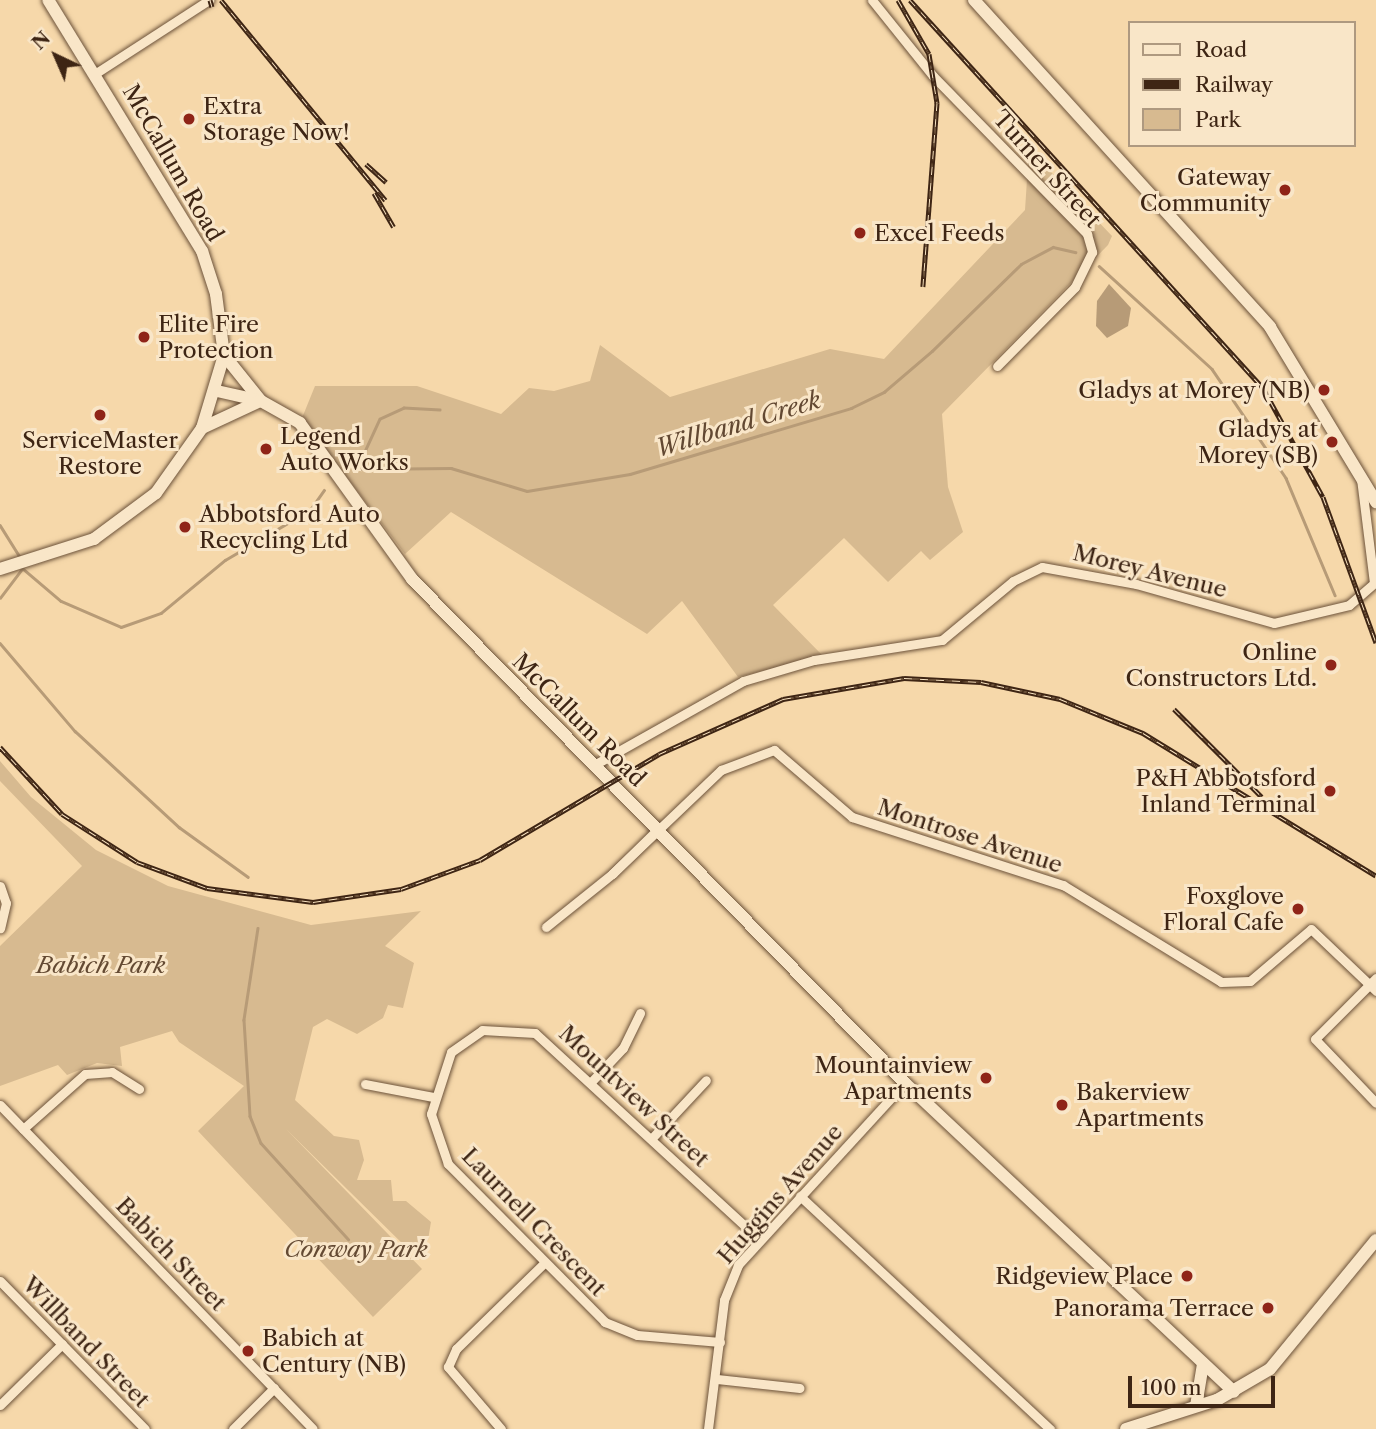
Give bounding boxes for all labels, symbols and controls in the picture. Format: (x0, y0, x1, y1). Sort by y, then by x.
north arrow (21, 21, 91, 91)
legend (1128, 21, 1355, 147)
text: N (27, 27, 55, 55)
text: Road (1195, 37, 1247, 62)
text: Railway (1195, 72, 1273, 97)
street label: McCallum Road (117, 80, 229, 246)
place label: Extra Storage Now! (203, 92, 350, 146)
street label: Turner Street (987, 105, 1107, 233)
text: Park (1195, 107, 1241, 132)
marker: Extra Storage Now! (181, 111, 197, 127)
place label: Gateway Community (1140, 163, 1271, 217)
marker: Gateway Community (1277, 182, 1293, 198)
place label: Excel Feeds (874, 219, 1004, 247)
marker: Excel Feeds (852, 225, 868, 241)
place label: Elite Fire Protection (158, 310, 273, 364)
marker: Elite Fire Protection (136, 329, 152, 345)
place label: Gladys at Morey (NB) (1078, 376, 1310, 404)
marker: Gladys at Morey (NB) (1316, 382, 1332, 398)
water label: Willband Creek (652, 385, 824, 463)
marker: ServiceMaster Restore (92, 407, 108, 423)
place label: Gladys at Morey (SB) (1197, 415, 1318, 469)
place label: Legend Auto Works (280, 422, 410, 476)
place label: ServiceMaster Restore (22, 426, 178, 480)
marker: Gladys at Morey (SB) (1324, 434, 1340, 450)
marker: Legend Auto Works (258, 441, 274, 457)
place label: Abbotsford Auto Recycling Ltd (199, 500, 381, 554)
marker: Abbotsford Auto Recycling Ltd (177, 519, 193, 535)
street label: Morey Avenue (1069, 538, 1231, 604)
place label: Online Constructors Ltd. (1126, 638, 1317, 692)
street label: McCallum Road (507, 648, 651, 792)
marker: Online Constructors Ltd. (1323, 657, 1339, 673)
place label: P&H Abbotsford Inland Terminal (1135, 764, 1316, 818)
marker: P&H Abbotsford Inland Terminal (1322, 783, 1338, 799)
street label: Montrose Avenue (874, 793, 1066, 879)
place label: Foxglove Floral Cafe (1163, 882, 1284, 936)
marker: Foxglove Floral Cafe (1290, 901, 1306, 917)
park label: Babich Park (36, 951, 166, 979)
street label: Mountview Street (553, 1019, 715, 1173)
place label: Mountainview Apartments (815, 1051, 972, 1105)
marker: Mountainview Apartments (978, 1070, 994, 1086)
place label: Bakerview Apartments (1076, 1078, 1204, 1132)
marker: Bakerview Apartments (1054, 1097, 1070, 1113)
street label: Huggins Avenue (712, 1118, 848, 1270)
street label: Laurnell Crescent (456, 1142, 612, 1302)
street label: Babich Street (110, 1192, 232, 1316)
park label: Conway Park (284, 1235, 428, 1263)
place label: Ridgeview Place (994, 1262, 1173, 1290)
marker: Ridgeview Place (1179, 1268, 1195, 1284)
street label: Willband Street (16, 1271, 156, 1413)
place label: Panorama Terrace (1053, 1294, 1254, 1322)
marker: Panorama Terrace (1260, 1300, 1276, 1316)
place label: Babich at Century (NB) (262, 1324, 407, 1378)
marker: Babich at Century (NB) (240, 1343, 256, 1359)
scale bar (1131, 1362, 1278, 1406)
text: 100 m (1141, 1375, 1202, 1400)

